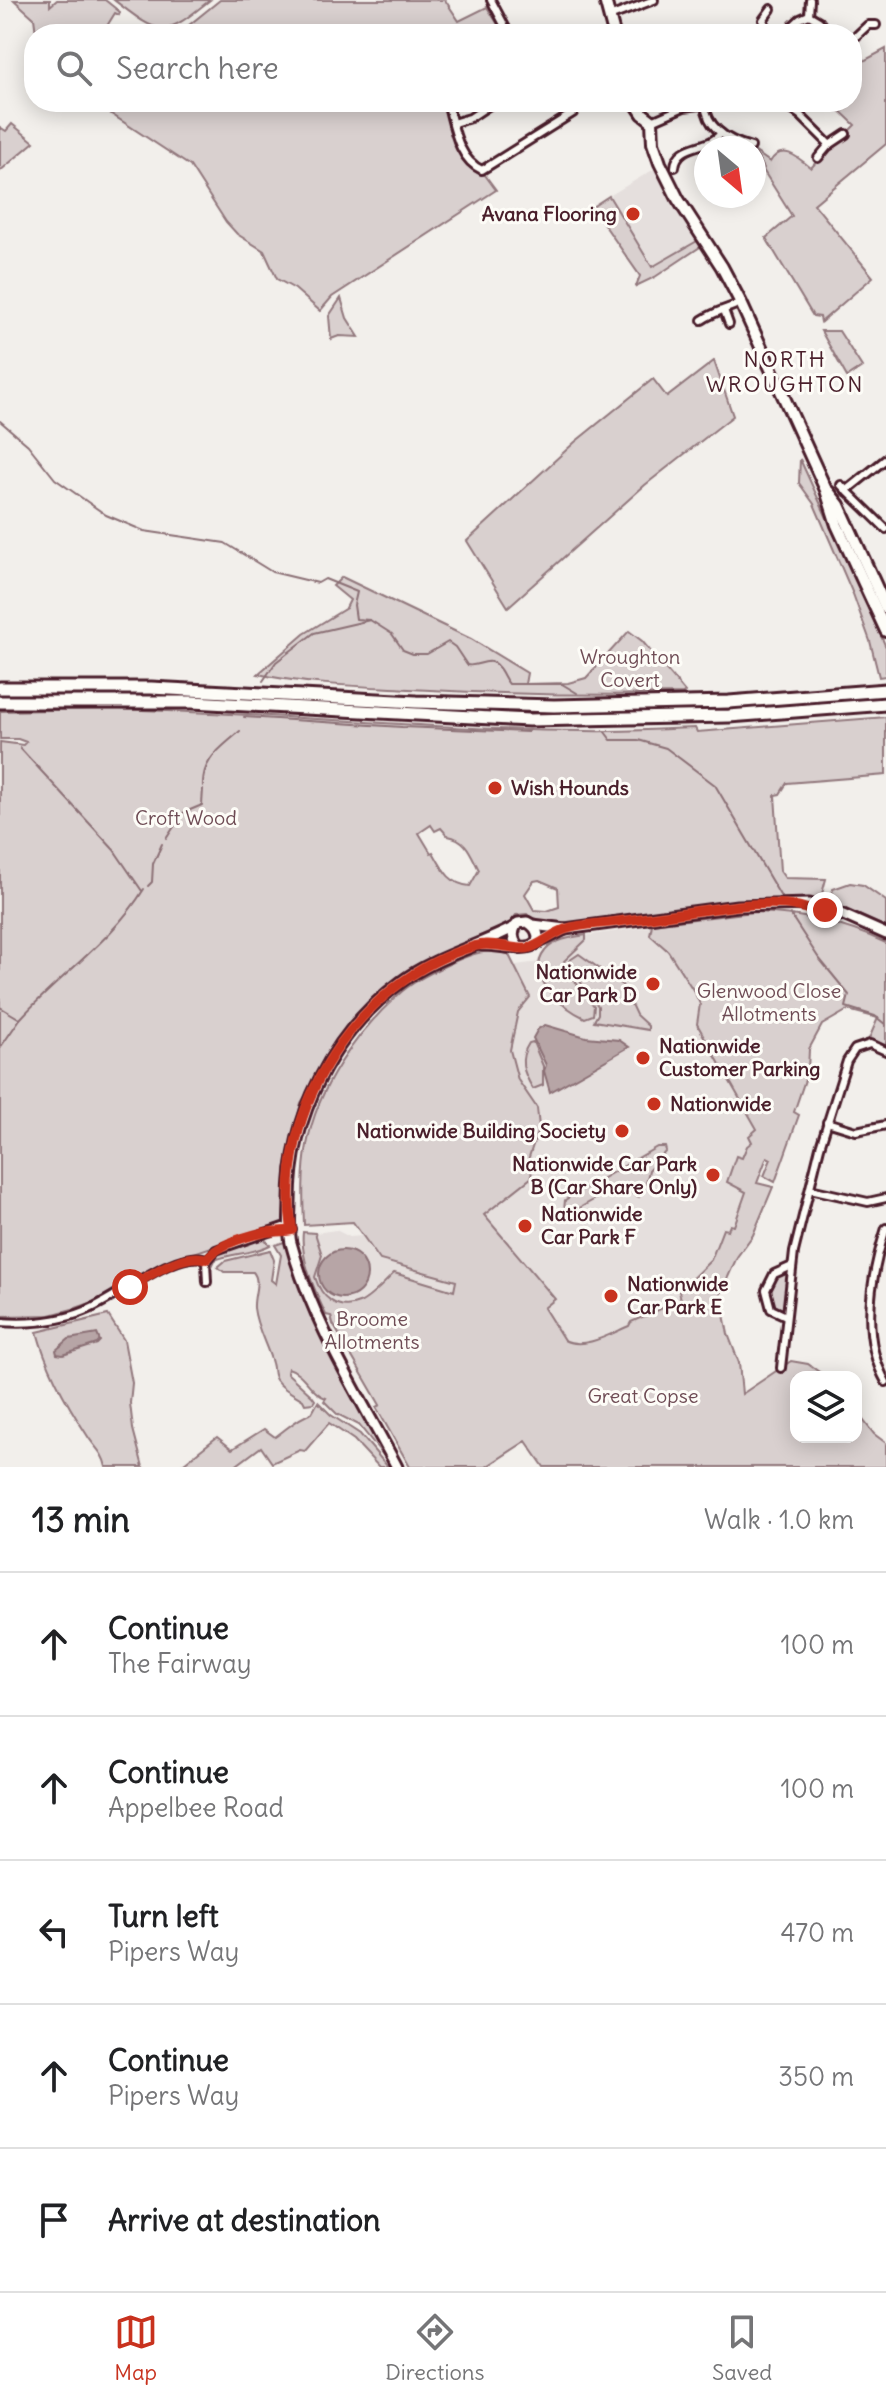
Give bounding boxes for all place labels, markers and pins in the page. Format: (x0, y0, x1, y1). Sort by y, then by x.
place label: Avana Flooring (482, 201, 617, 226)
marker: Avana Flooring (624, 205, 642, 223)
place label: Wish Hounds (511, 775, 629, 800)
marker: Wish Hounds (486, 779, 504, 797)
place label: Nationwide Car Park D (535, 959, 637, 1007)
marker: Nationwide Car Park D (644, 975, 662, 993)
place label: Nationwide Customer Parking (659, 1033, 820, 1081)
marker: Nationwide Customer Parking (634, 1049, 652, 1067)
place label: Nationwide (670, 1091, 772, 1116)
marker: Nationwide (645, 1095, 663, 1113)
place label: Nationwide Building Society (356, 1118, 606, 1143)
marker: Nationwide Building Society (613, 1122, 631, 1140)
place label: Nationwide Car Park B (Car Share Only) (512, 1151, 697, 1199)
marker: Nationwide Car Park B (Car Share Only) (704, 1166, 722, 1184)
place label: Nationwide Car Park F (541, 1201, 643, 1249)
marker: Nationwide Car Park F (516, 1217, 534, 1235)
place label: Nationwide Car Park E (627, 1271, 729, 1319)
marker: Nationwide Car Park E (602, 1287, 620, 1305)

